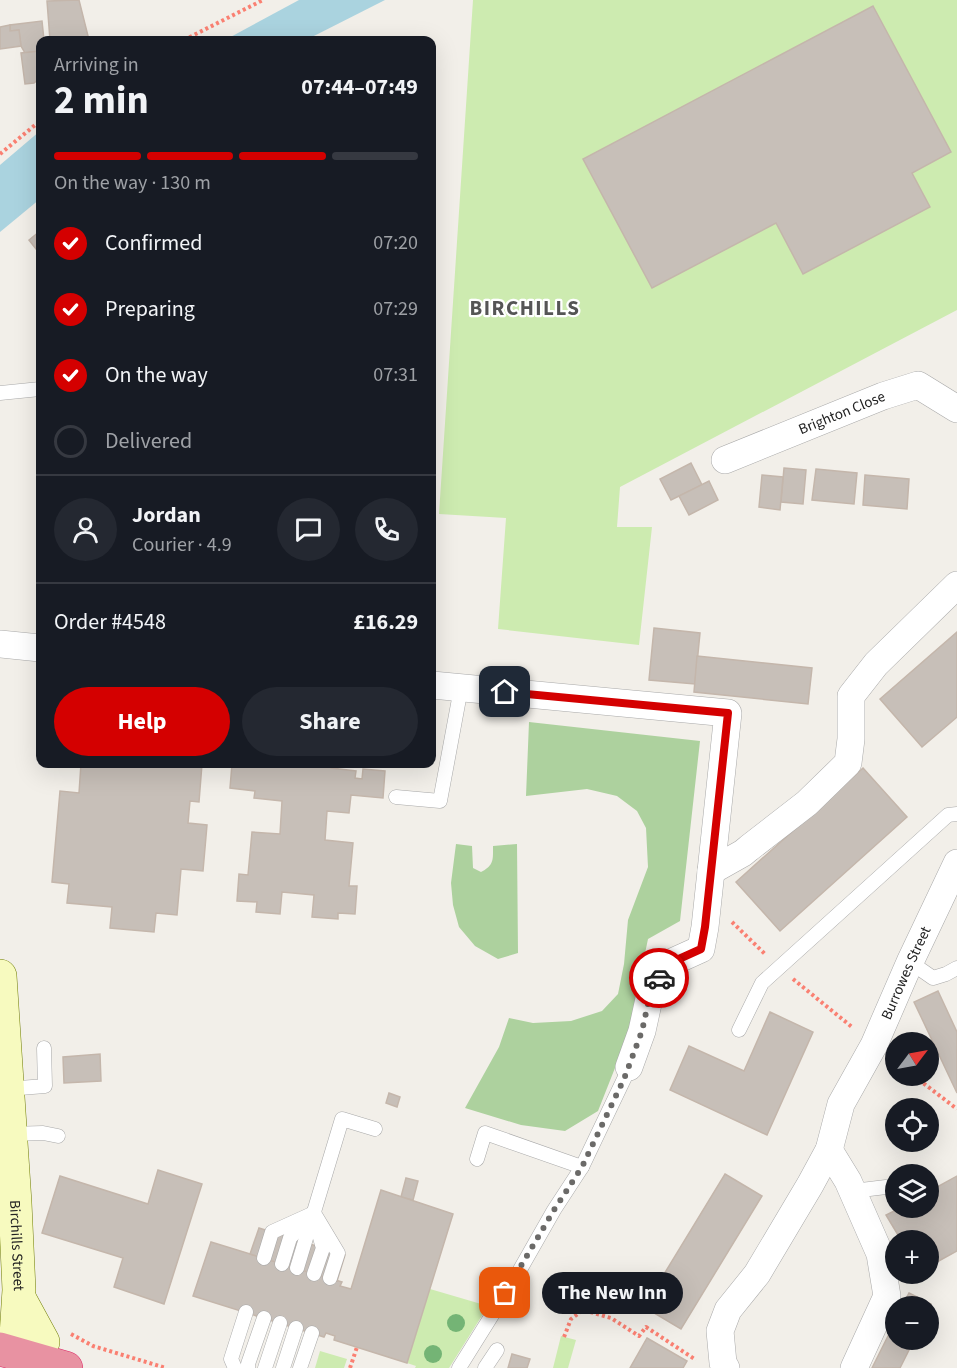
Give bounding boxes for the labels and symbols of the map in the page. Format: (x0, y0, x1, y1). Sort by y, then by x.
district label: BIRCHILLS (470, 293, 580, 323)
street label: Brighton Close (795, 386, 889, 440)
pin (479, 666, 530, 717)
street label: Burrowes Street (876, 923, 936, 1023)
courier (629, 948, 689, 1008)
north arrow (885, 1032, 939, 1086)
street label: Birchills Street (4, 1200, 29, 1291)
pin (479, 1267, 530, 1318)
callout: The New Inn (541, 1272, 682, 1314)

